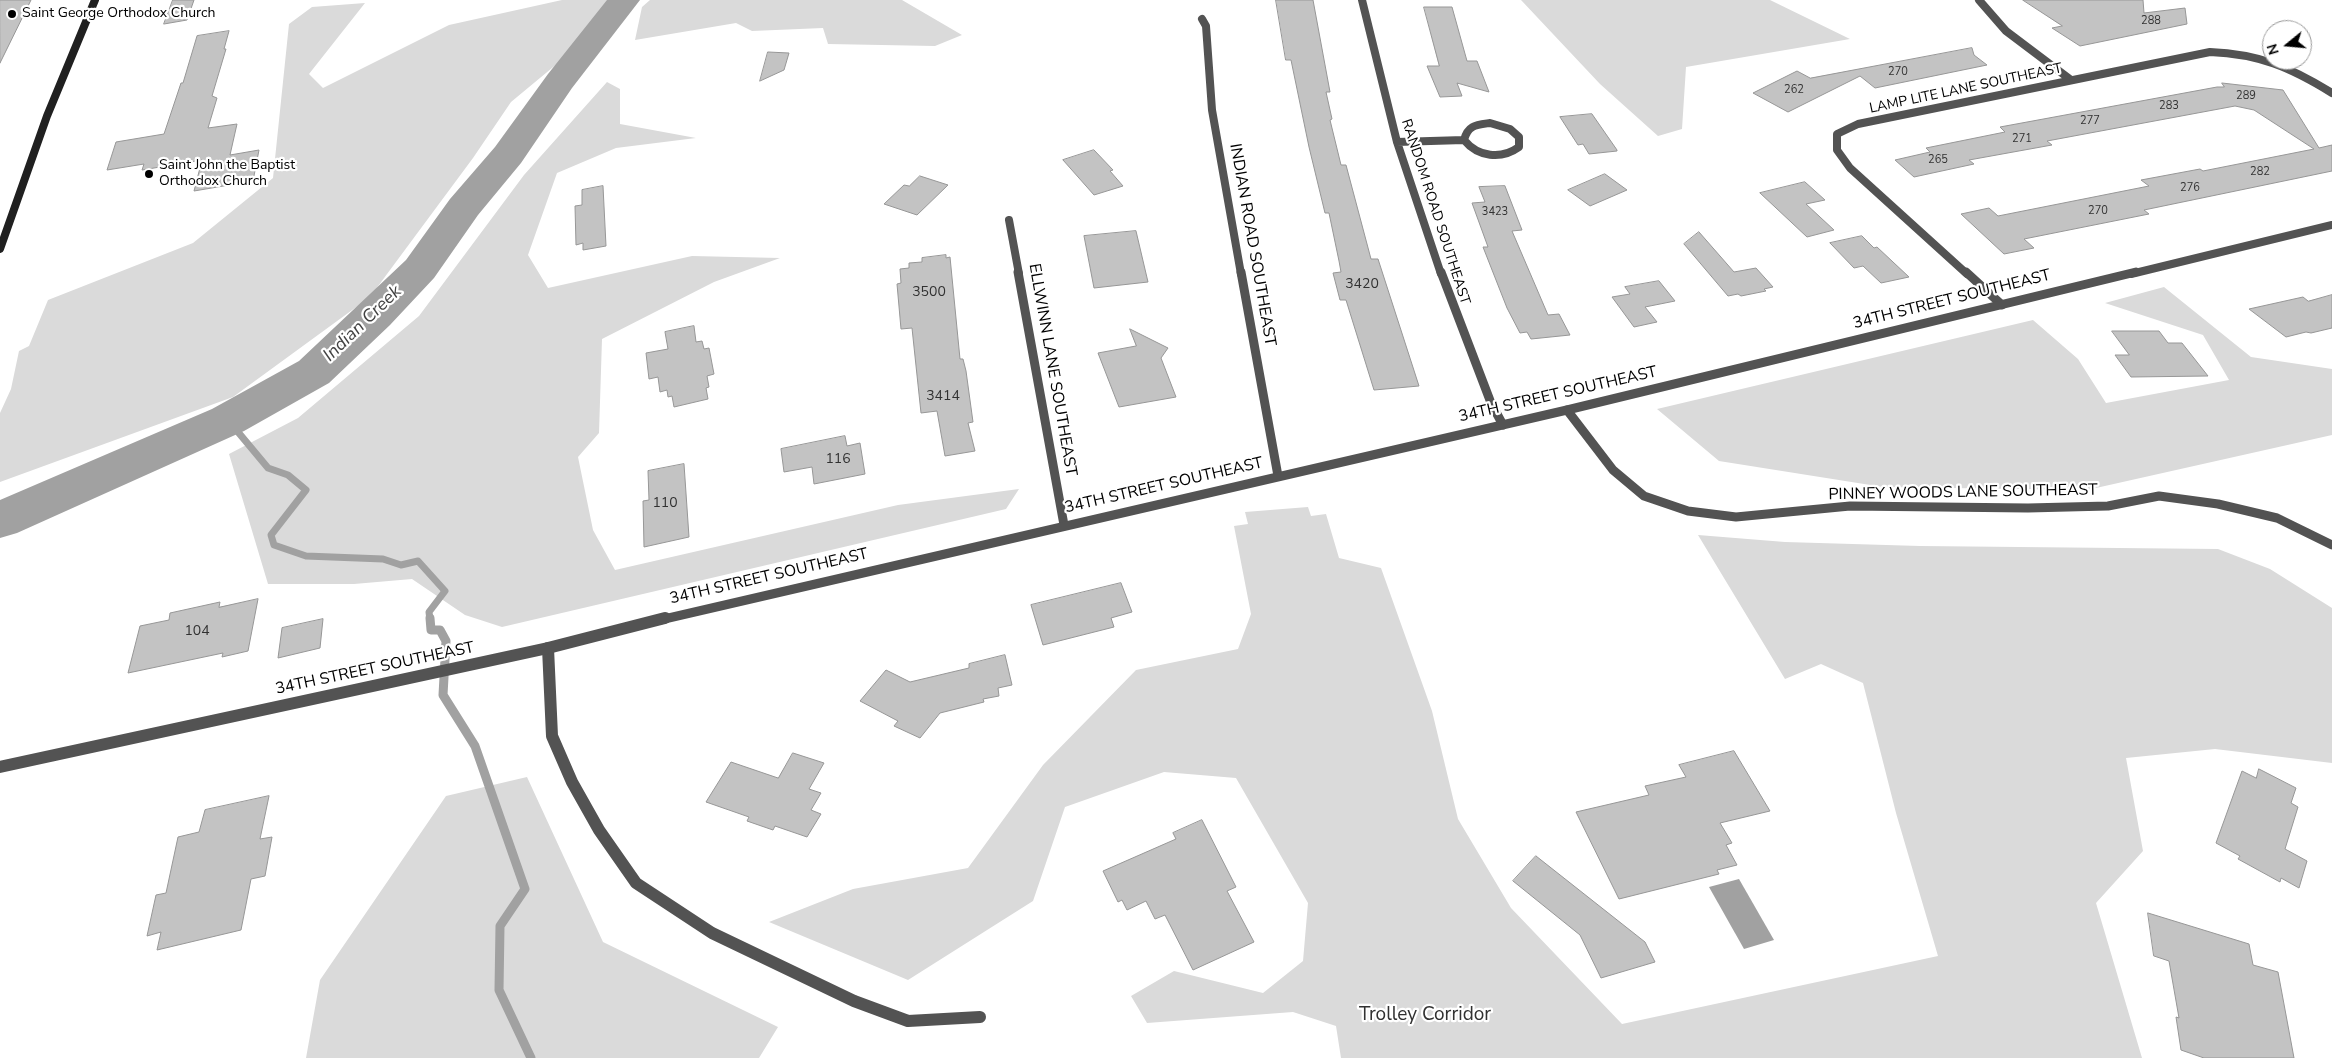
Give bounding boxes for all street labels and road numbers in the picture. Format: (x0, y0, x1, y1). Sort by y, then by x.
street label: LAMP LITE LANE SOUTHEAST (1868, 60, 2064, 118)
street label: RANDOM ROAD SOUTHEAST (1397, 117, 1473, 307)
street label: INDIAN ROAD SOUTHEAST (1225, 142, 1279, 348)
street label: ELLWINN LANE SOUTHEAST (1024, 262, 1080, 478)
street label: 34TH STREET SOUTHEAST (1851, 266, 2053, 334)
street label: 34TH STREET SOUTHEAST (1457, 363, 1659, 427)
street label: 34TH STREET SOUTHEAST (1063, 454, 1265, 518)
street label: PINNEY WOODS LANE SOUTHEAST (1828, 481, 2098, 505)
street label: 34TH STREET SOUTHEAST (668, 545, 870, 609)
street label: 34TH STREET SOUTHEAST (274, 639, 476, 699)

